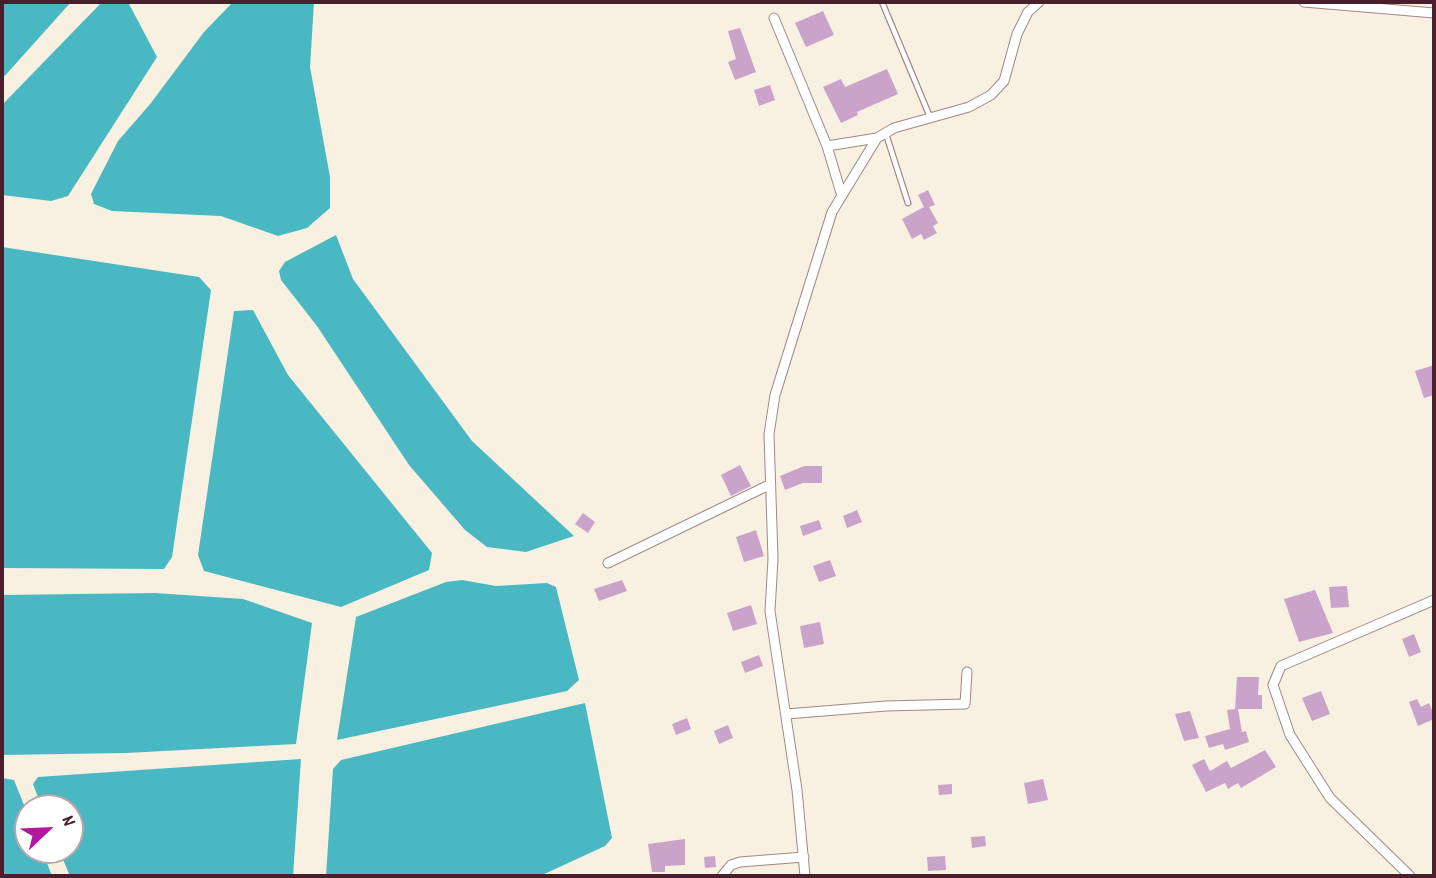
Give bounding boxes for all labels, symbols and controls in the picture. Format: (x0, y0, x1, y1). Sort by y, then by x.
north arrow (14, 794, 84, 864)
text: N (53, 812, 81, 831)

